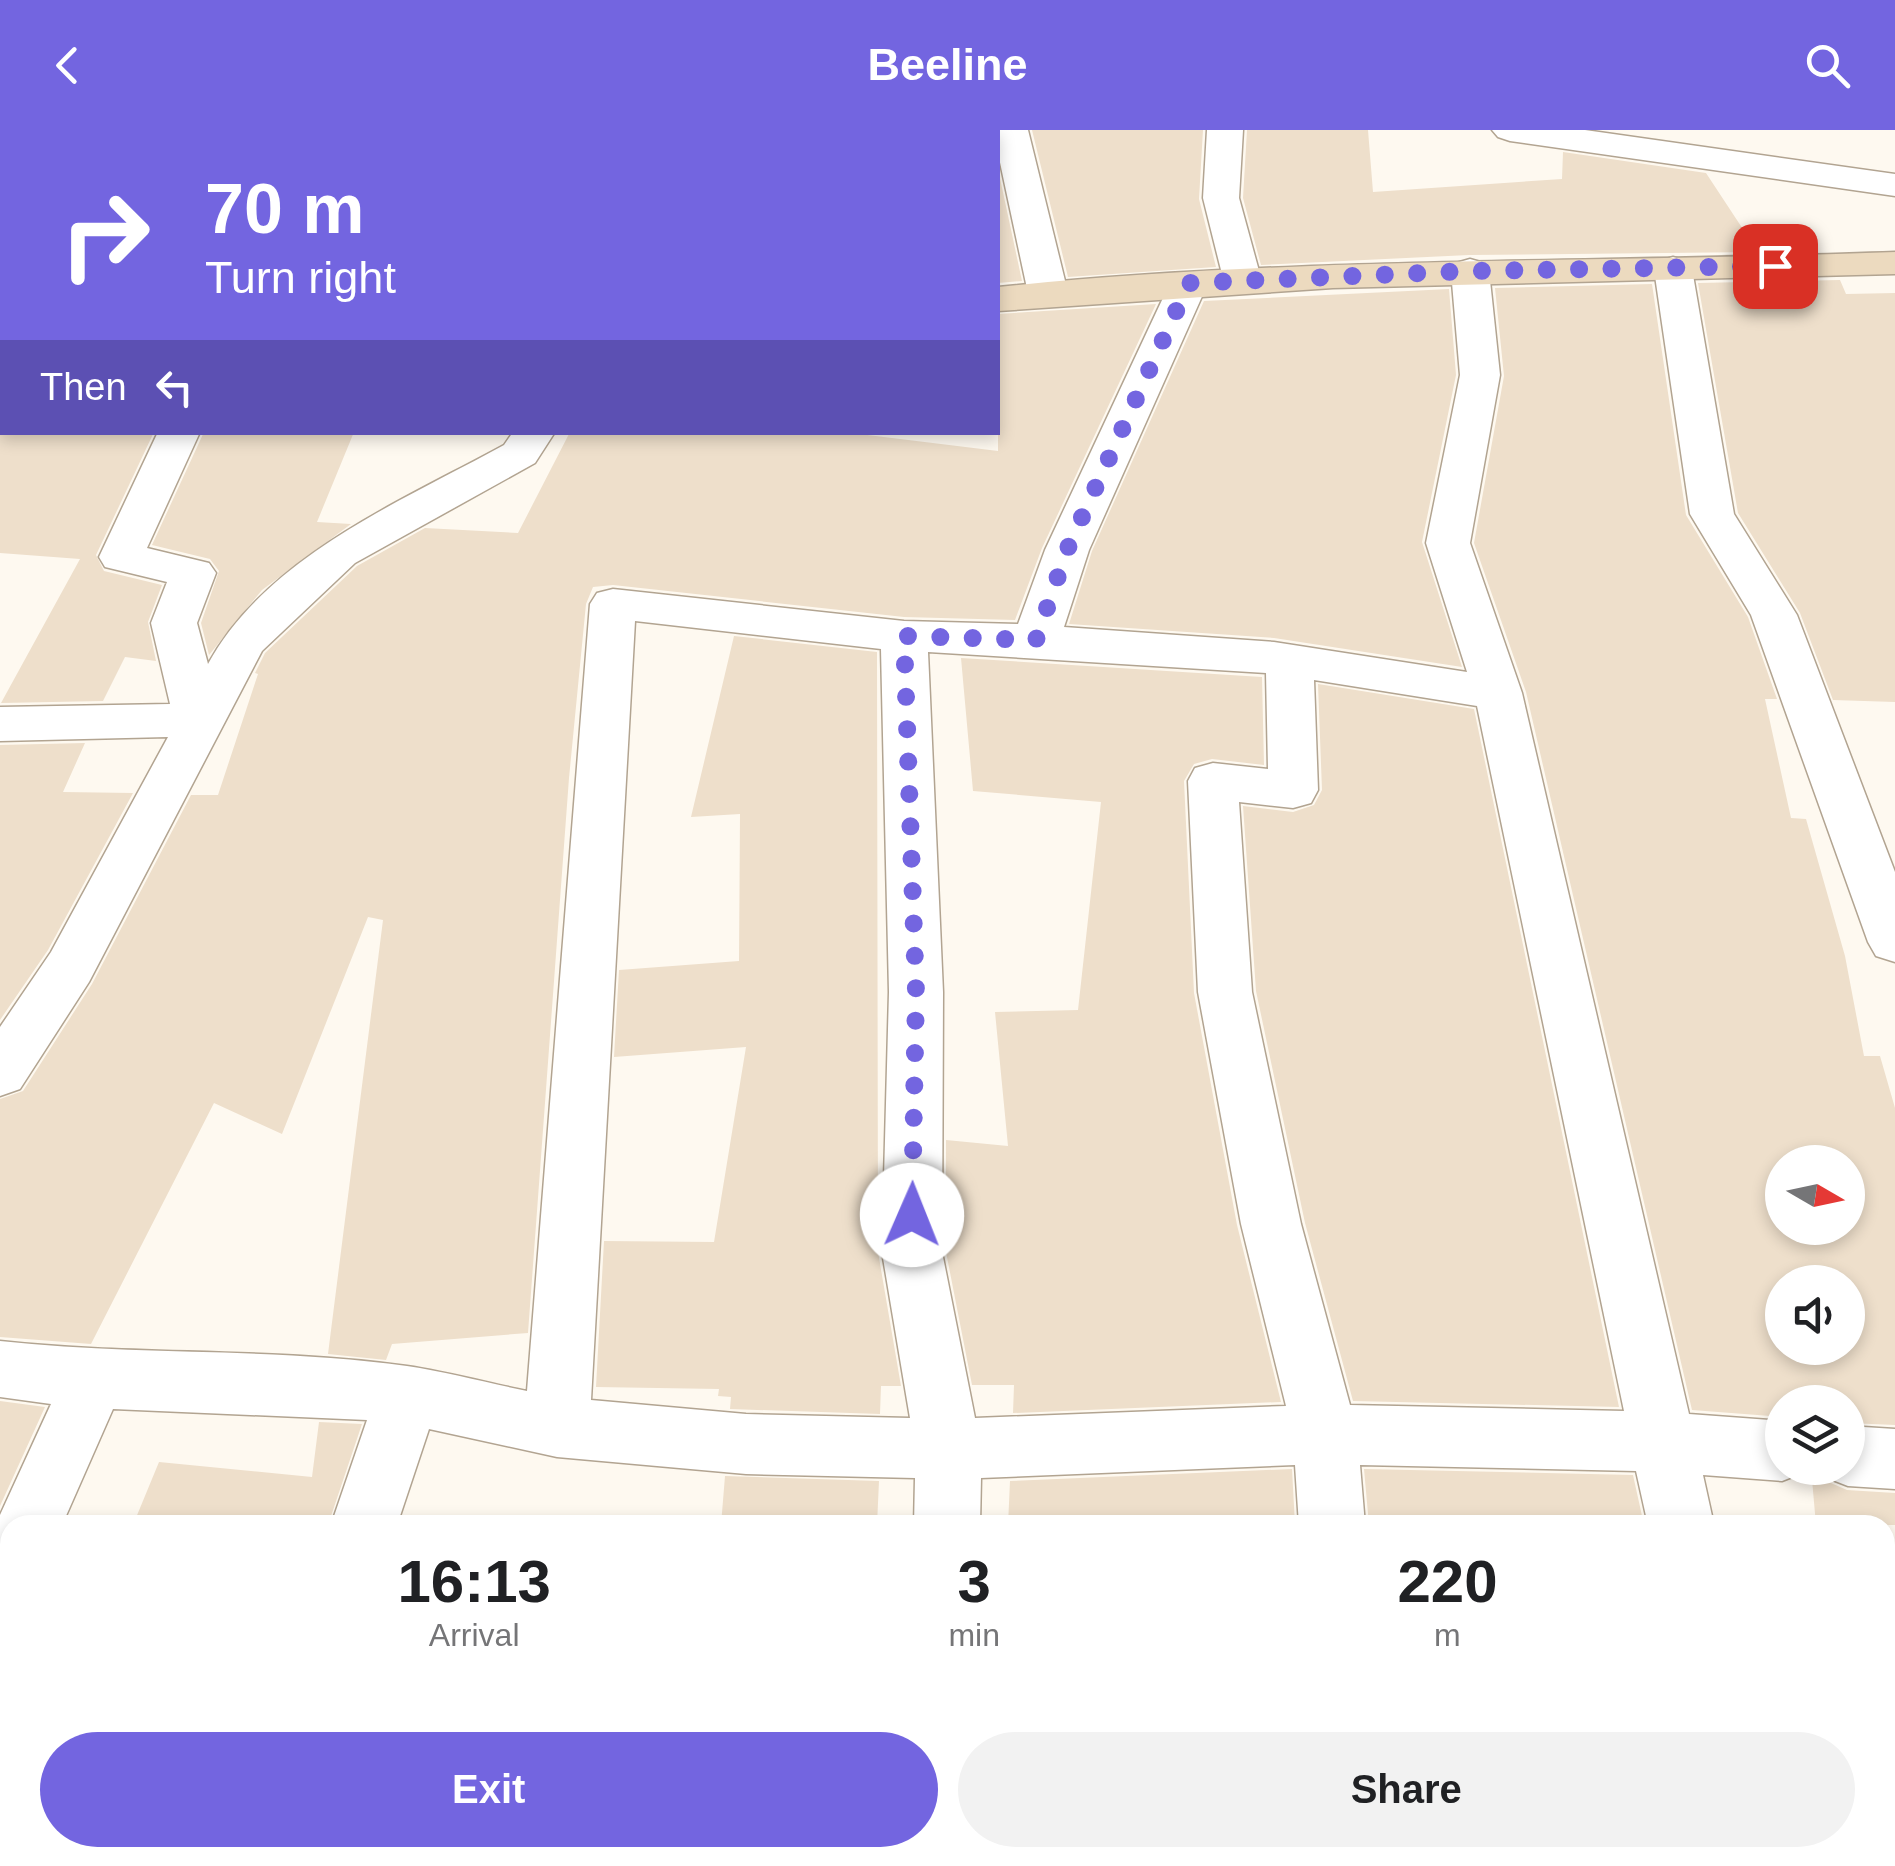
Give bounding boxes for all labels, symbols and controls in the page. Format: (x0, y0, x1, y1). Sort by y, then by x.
icon: back (40, 38, 95, 93)
icon: search (1800, 38, 1855, 93)
text: Beeline (867, 39, 1028, 90)
icon: right (40, 170, 170, 300)
text: 70 m (205, 170, 365, 248)
pin (1733, 224, 1818, 309)
icon: arrive (1748, 239, 1803, 294)
text: Turn right (205, 252, 396, 303)
icon: left (147, 360, 202, 415)
text: Then (40, 366, 127, 408)
north arrow (1765, 1145, 1865, 1245)
map controls (1765, 1145, 1865, 1485)
position arrow (860, 1163, 964, 1267)
button: sound (1765, 1265, 1865, 1365)
button: layers (1765, 1385, 1865, 1485)
text: 16:13 (397, 1548, 551, 1615)
text: 3 (957, 1548, 991, 1615)
text: 220 (1397, 1548, 1498, 1615)
text: Arrival (429, 1617, 520, 1653)
text: min (948, 1617, 1000, 1653)
text: m (1434, 1617, 1461, 1653)
button: Exit (40, 1732, 938, 1847)
button: Share (958, 1732, 1855, 1847)

